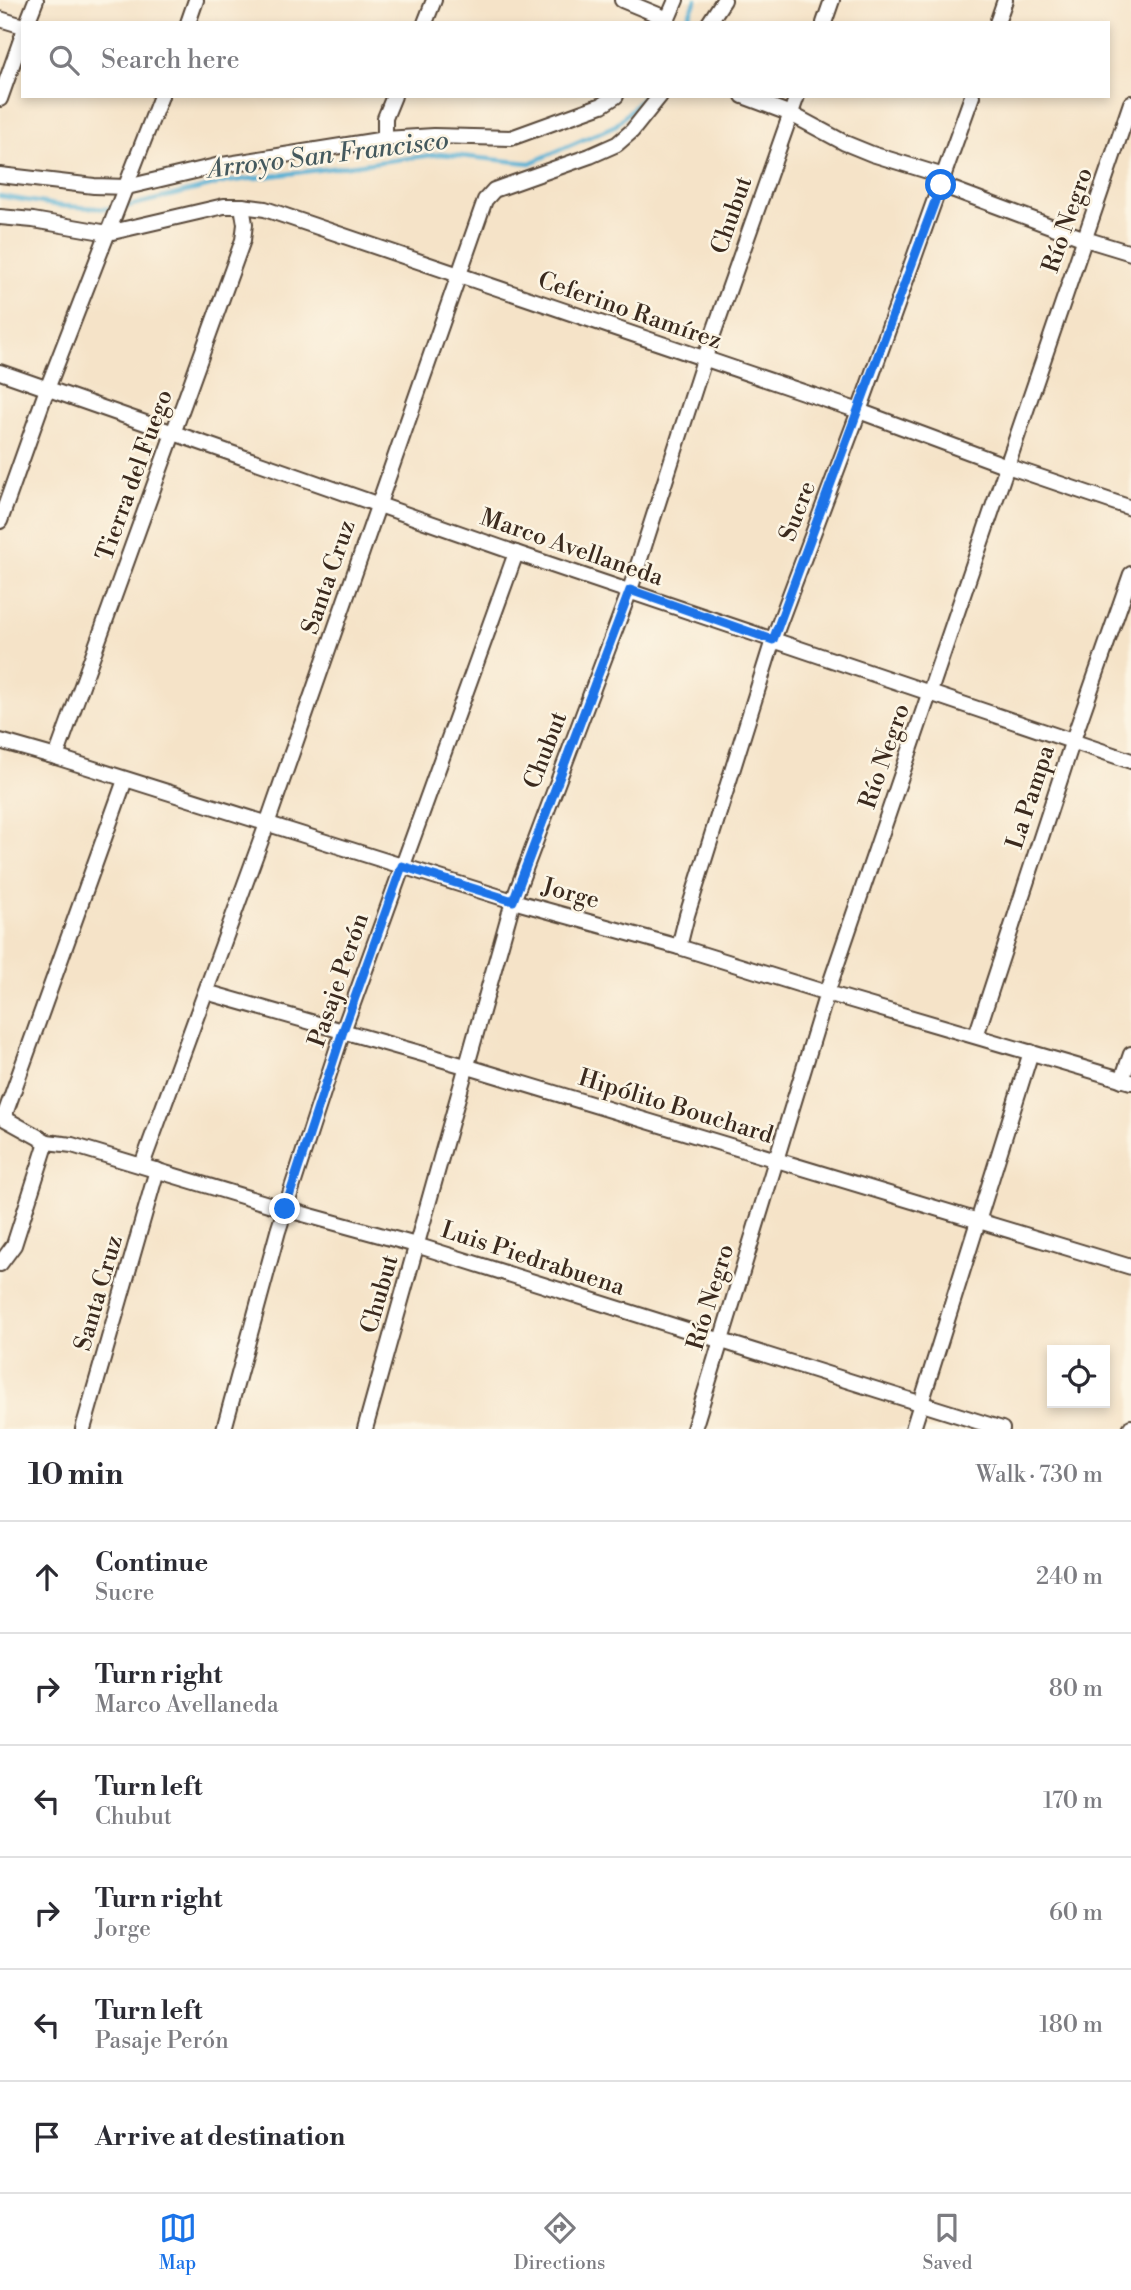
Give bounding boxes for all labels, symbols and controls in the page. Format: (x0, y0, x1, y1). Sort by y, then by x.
search box (21, 21, 1110, 98)
icon: search (45, 41, 83, 79)
text: Search here (101, 44, 240, 76)
water label: Arroyo San Francisco (203, 124, 450, 186)
street label: Río Negro (1036, 164, 1100, 277)
route start (925, 169, 956, 200)
street label: Chubut (705, 172, 759, 258)
street label: Ceferino Ramírez (534, 265, 726, 356)
street label: Tierra del Fuego (90, 386, 180, 565)
street label: Sucre (773, 477, 823, 546)
street label: Marco Avellaneda (476, 503, 668, 594)
street label: Santa Cruz (295, 516, 362, 638)
street label: Río Negro (853, 700, 917, 813)
street label: Chubut (518, 707, 575, 793)
street label: La Pampa (1000, 741, 1062, 853)
street label: Jorge (538, 872, 603, 916)
street label: Pasaje Perón (302, 909, 376, 1051)
street label: Hipólito Bouchard (575, 1063, 777, 1151)
route end (269, 1193, 300, 1224)
street label: Luis Piedrabuena (437, 1215, 629, 1303)
street label: Santa Cruz (68, 1232, 130, 1355)
street label: Río Negro (681, 1241, 741, 1354)
street label: Chubut (354, 1251, 406, 1337)
map controls (1047, 1345, 1110, 1408)
button: locate (1047, 1345, 1110, 1408)
text: 10 min (28, 1456, 123, 1494)
text: Walk · 730 m (976, 1461, 1103, 1489)
text: Continue (95, 1547, 208, 1579)
icon: ahead (28, 1558, 66, 1596)
text: 240 m (1036, 1563, 1103, 1591)
text: Sucre (95, 1579, 154, 1607)
text: Turn right (95, 1659, 223, 1691)
icon: right (28, 1670, 66, 1708)
text: 80 m (1049, 1675, 1103, 1703)
text: Marco Avellaneda (95, 1691, 279, 1719)
text: Turn left (95, 1771, 203, 1803)
icon: left (28, 1782, 66, 1820)
text: 170 m (1043, 1787, 1103, 1815)
text: Chubut (95, 1803, 172, 1831)
text: Turn right (95, 1883, 223, 1915)
icon: right (28, 1894, 66, 1932)
text: 60 m (1049, 1899, 1103, 1927)
text: Jorge (95, 1915, 151, 1943)
text: Turn left (95, 1995, 203, 2027)
icon: left (28, 2006, 66, 2044)
text: 180 m (1039, 2011, 1103, 2039)
text: Pasaje Perón (95, 2027, 229, 2055)
icon: arrive (28, 2118, 66, 2156)
text: Arrive at destination (95, 2121, 345, 2153)
tab: Map (159, 2209, 197, 2275)
tab: Directions (514, 2209, 605, 2275)
tab: Saved (923, 2209, 972, 2275)

